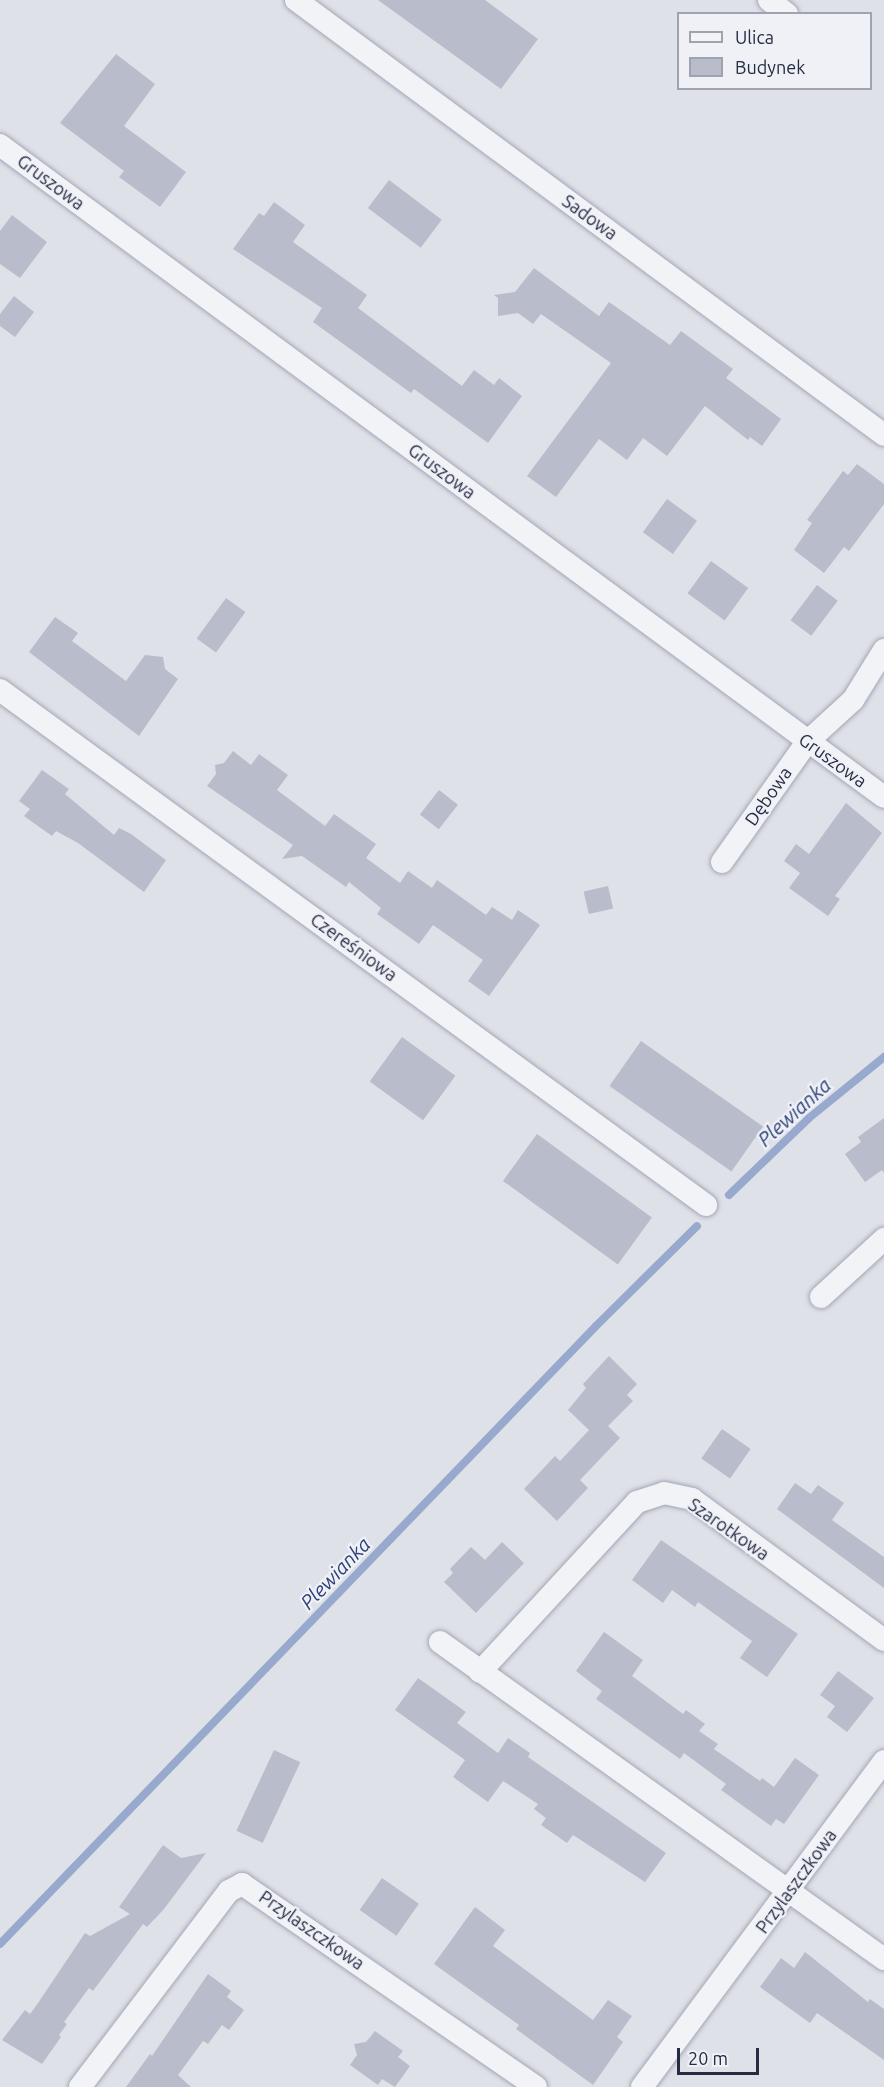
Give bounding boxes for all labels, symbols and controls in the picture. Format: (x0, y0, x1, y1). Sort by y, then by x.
legend (677, 12, 872, 90)
text: Ulica (735, 27, 774, 47)
text: Budynek (735, 57, 805, 77)
street label: Gruszowa (13, 150, 89, 214)
street label: Sadowa (558, 190, 622, 244)
street label: Gruszowa (404, 439, 480, 503)
street label: Gruszowa (795, 728, 871, 792)
street label: Dębowa (740, 762, 796, 830)
street label: Czereśniowa (306, 908, 402, 986)
water label: Plewianka (752, 1073, 836, 1151)
street label: Szarotkowa (684, 1493, 774, 1565)
water label: Plewianka (295, 1532, 375, 1614)
street label: Przylaszczkowa (751, 1825, 841, 1937)
street label: Przylaszczkowa (255, 1886, 369, 1974)
scale bar (680, 2036, 762, 2074)
text: 20 m (688, 2048, 728, 2068)

